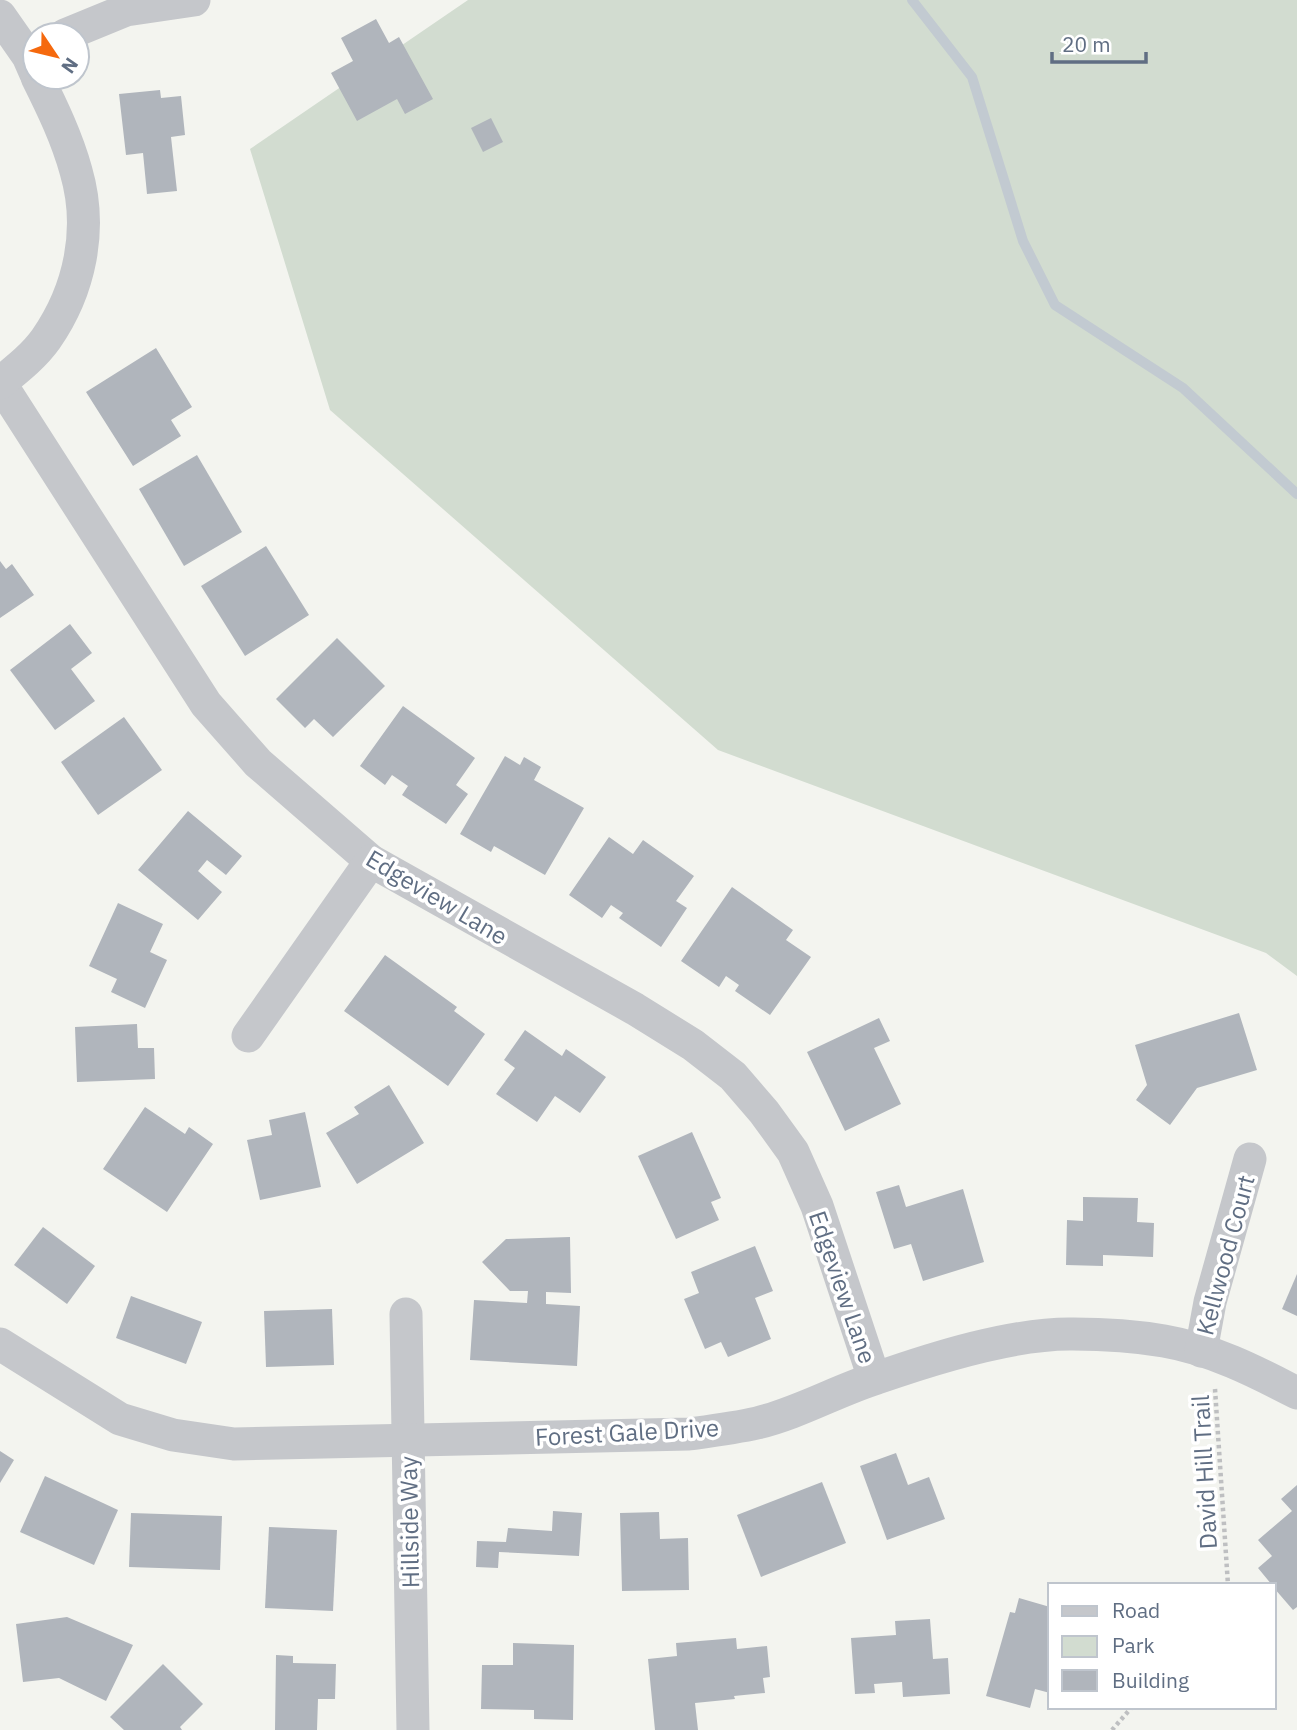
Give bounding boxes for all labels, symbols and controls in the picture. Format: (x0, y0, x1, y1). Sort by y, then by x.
north arrow (21, 21, 91, 91)
scale bar (1052, 21, 1146, 65)
text: 20 m (1062, 30, 1111, 58)
text: N (56, 53, 84, 78)
street label: Edgeview Lane (360, 842, 514, 952)
street label: Kellwood Court (1188, 1171, 1262, 1339)
street label: Edgeview Lane (802, 1206, 884, 1368)
street label: David Hill Trail (1184, 1394, 1224, 1550)
street label: Forest Gale Drive (534, 1411, 720, 1453)
street label: Hillside Way (392, 1456, 426, 1588)
legend (1048, 1583, 1276, 1709)
text: Road (1112, 1596, 1160, 1624)
text: Park (1112, 1631, 1155, 1659)
text: Building (1112, 1666, 1189, 1694)

